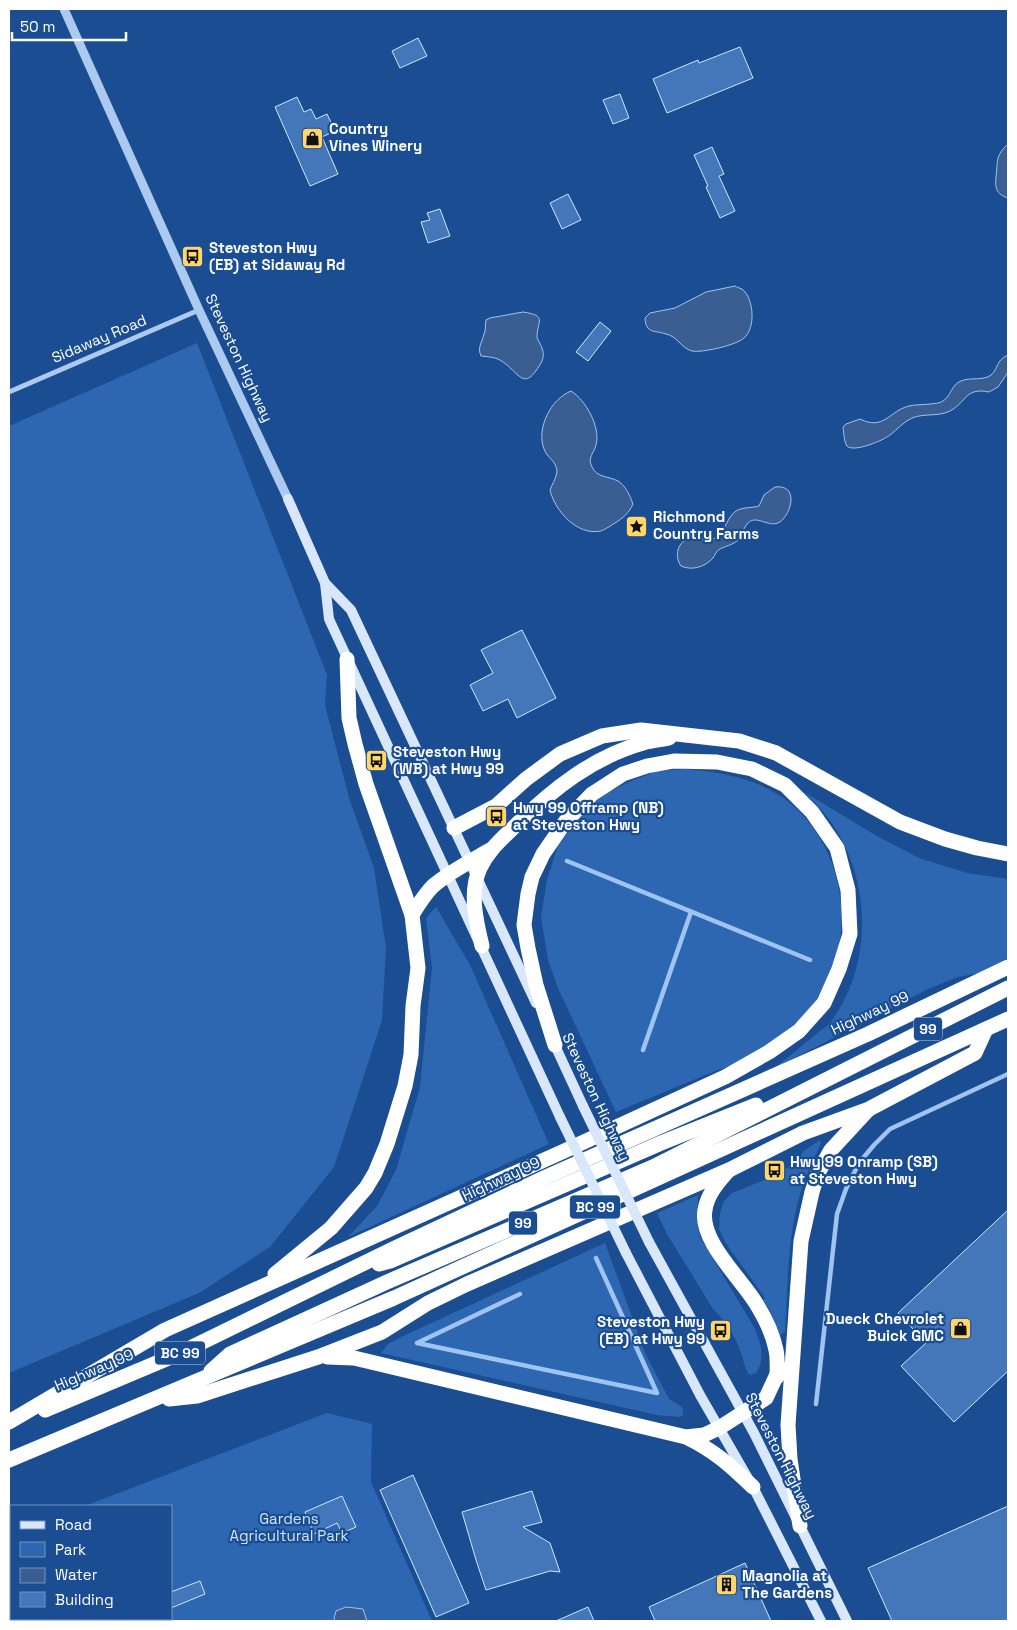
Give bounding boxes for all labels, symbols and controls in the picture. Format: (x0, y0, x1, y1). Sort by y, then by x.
scale bar (12, 10, 126, 42)
text: 50 m (20, 17, 55, 36)
place label: Country Vines Winery (329, 119, 422, 155)
shop icon: Country Vines Winery (301, 126, 325, 150)
place label: Steveston Hwy (EB) at Sidaway Rd (209, 238, 345, 274)
bus stop icon: Steveston Hwy (EB) at Sidaway Rd (181, 245, 205, 269)
street label: Steveston Highway (201, 291, 278, 425)
street label: Sidaway Road (49, 310, 149, 367)
place label: Richmond Country Farms (653, 507, 759, 543)
place icon: Richmond Country Farms (625, 514, 649, 538)
place label: Steveston Hwy (WB) at Hwy 99 (393, 742, 504, 778)
bus stop icon: Steveston Hwy (WB) at Hwy 99 (365, 749, 389, 773)
place label: Hwy 99 Offramp (NB) at Steveston Hwy (513, 798, 664, 834)
bus stop icon: Hwy 99 Offramp (NB) at Steveston Hwy (485, 805, 509, 829)
street label: Highway 99 (828, 986, 912, 1039)
road number: 99 (914, 1018, 942, 1040)
street label: Steveston Highway (558, 1030, 635, 1164)
street label: Highway 99 (459, 1152, 543, 1205)
place label: Hwy 99 Onramp (SB) at Steveston Hwy (790, 1152, 938, 1188)
bus stop icon: Hwy 99 Onramp (SB) at Steveston Hwy (762, 1159, 786, 1183)
road number: BC 99 (570, 1196, 620, 1218)
road number: 99 (509, 1212, 537, 1234)
place label: Dueck Chevrolet Buick GMC (825, 1309, 944, 1345)
place label: Steveston Hwy (EB) at Hwy 99 (597, 1312, 705, 1348)
shop icon: Dueck Chevrolet Buick GMC (948, 1316, 972, 1340)
bus stop icon: Steveston Hwy (EB) at Hwy 99 (709, 1319, 733, 1343)
road number: BC 99 (155, 1342, 205, 1365)
street label: Highway 99 (51, 1344, 136, 1395)
street label: Steveston Highway (741, 1389, 822, 1522)
legend (10, 1505, 172, 1620)
park label: Gardens Agricultural Park (229, 1509, 349, 1545)
text: Road (55, 1515, 92, 1534)
text: Park (55, 1540, 86, 1559)
text: Water (55, 1565, 98, 1584)
place label: Magnolia at The Gardens (742, 1566, 832, 1602)
building icon: Magnolia at The Gardens (714, 1573, 738, 1597)
text: Building (55, 1590, 114, 1609)

